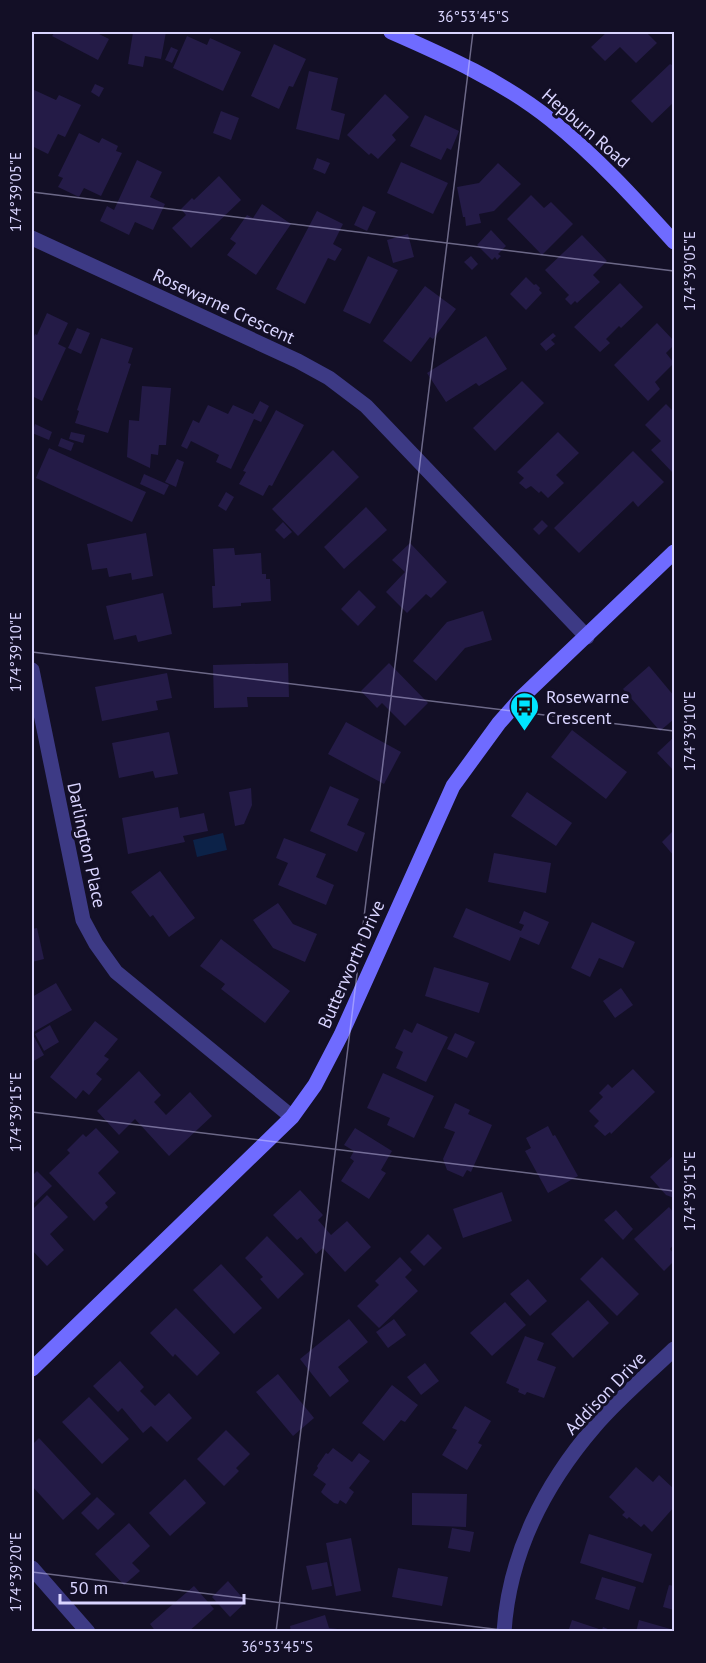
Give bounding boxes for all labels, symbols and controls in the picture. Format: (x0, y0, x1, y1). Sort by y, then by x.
text: 36°53'45"S (437, 7, 509, 26)
street label: Hepburn Road (537, 83, 635, 173)
text: 174°39'05"E (6, 152, 25, 232)
text: 174°39'05"E (680, 231, 699, 311)
street label: Rosewarne Crescent (149, 263, 299, 349)
text: 174°39'10"E (6, 612, 25, 692)
place label: Rosewarne Crescent (546, 685, 629, 729)
bus stop icon: Rosewarne Crescent (509, 690, 541, 732)
text: 174°39'10"E (680, 691, 699, 771)
street label: Darlington Place (62, 780, 112, 910)
street label: Butterworth Drive (312, 896, 390, 1032)
text: 174°39'15"E (6, 1072, 25, 1152)
text: 174°39'15"E (680, 1151, 699, 1231)
street label: Addison Drive (560, 1347, 650, 1439)
text: 174°39'20"E (6, 1532, 25, 1612)
scale bar (60, 1567, 244, 1605)
text: 50 m (69, 1576, 108, 1599)
text: 36°53'45"S (241, 1637, 313, 1656)

